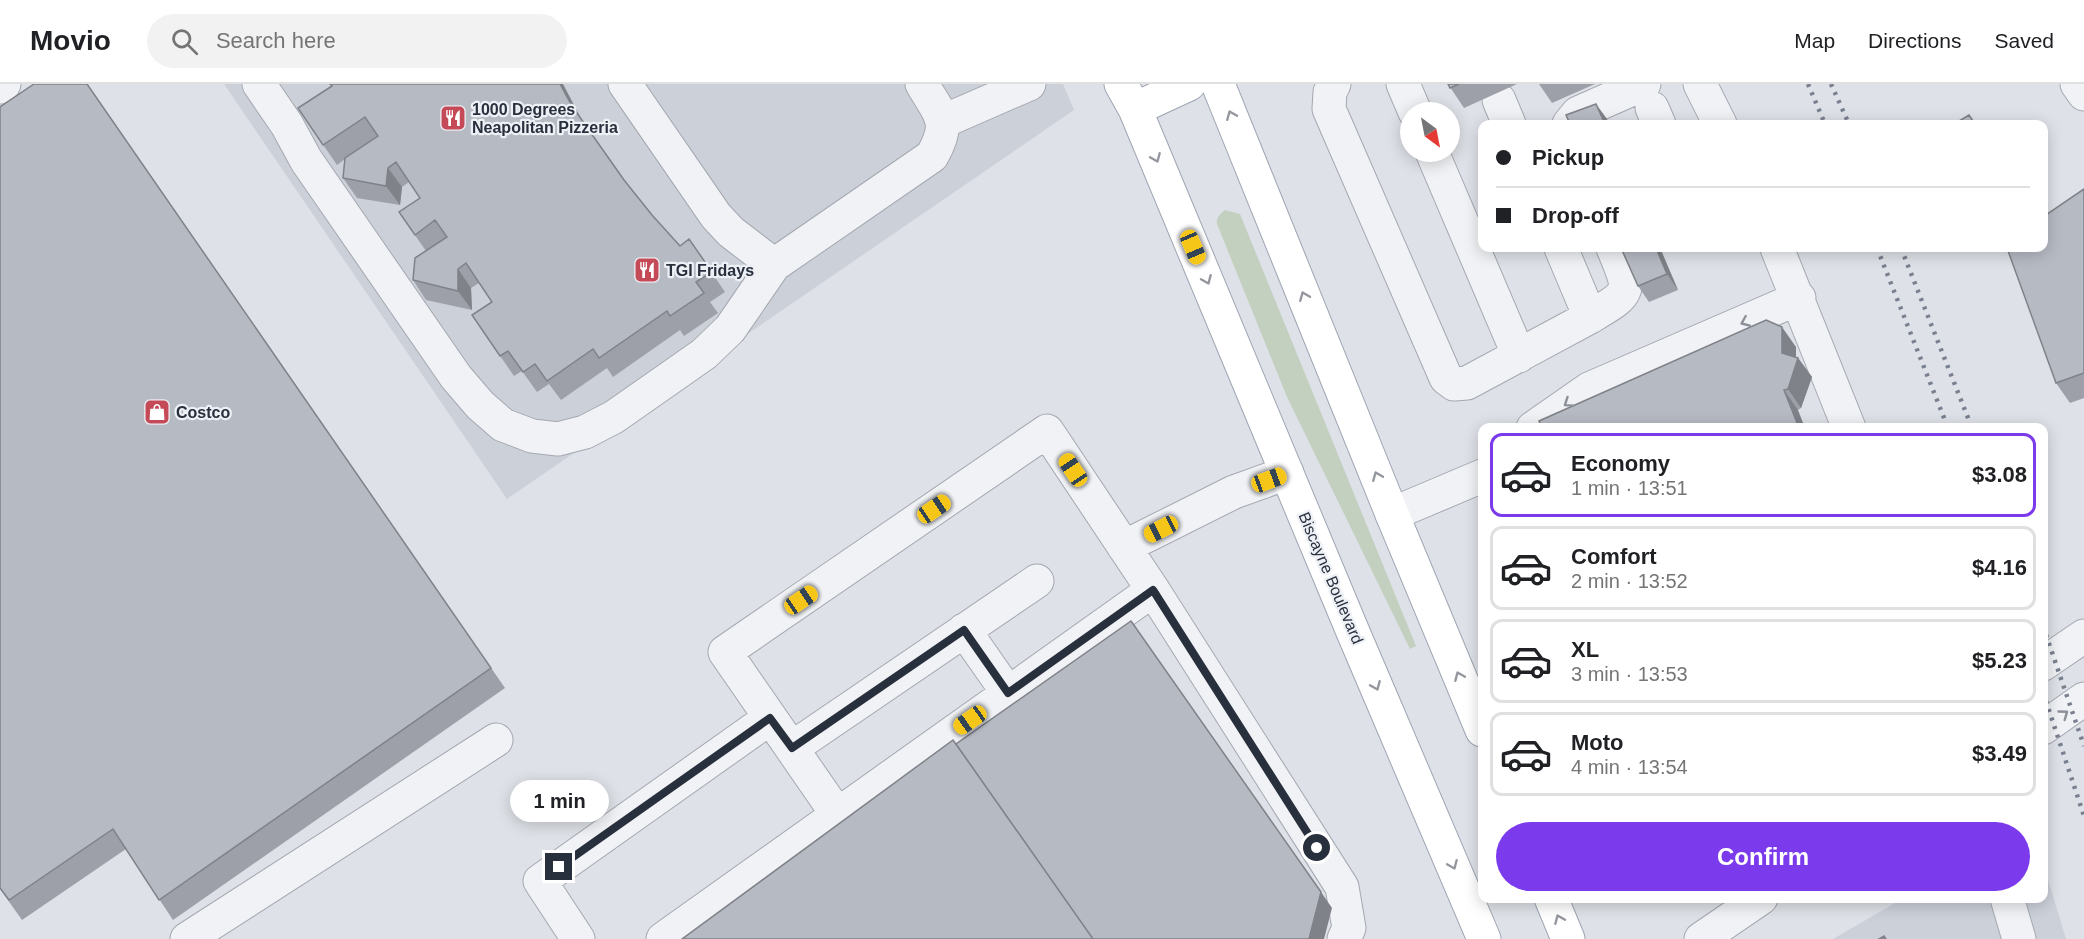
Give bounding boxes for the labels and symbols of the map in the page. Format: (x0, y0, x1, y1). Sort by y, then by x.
place label: 1000 Degrees Neapolitan Pizzeria (472, 101, 618, 136)
north arrow (1400, 102, 1460, 162)
restaurant icon: 1000 Degrees Neapolitan Pizzeria (438, 103, 468, 133)
one-way arrow (1225, 110, 1238, 121)
one-way arrow (1149, 152, 1161, 163)
car (1178, 227, 1208, 267)
restaurant icon: TGI Fridays (632, 255, 662, 285)
place label: TGI Fridays (666, 262, 754, 279)
one-way arrow (1200, 273, 1212, 284)
one-way arrow (1299, 291, 1311, 302)
one-way arrow (1740, 314, 1751, 326)
one-way arrow (1564, 395, 1574, 407)
shop icon: Costco (142, 397, 172, 427)
place label: Costco (176, 404, 230, 421)
car (1055, 450, 1091, 490)
car (1249, 465, 1289, 495)
one-way arrow (1372, 472, 1384, 483)
car (914, 491, 954, 527)
street label: Biscayne Boulevard (1296, 510, 1366, 646)
car (1141, 513, 1181, 545)
car (781, 582, 821, 618)
one-way arrow (1455, 671, 1467, 682)
one-way arrow (1369, 680, 1381, 691)
car (950, 702, 990, 738)
one-way arrow (2057, 710, 2068, 721)
callout: 1 min (510, 780, 608, 822)
route start (1303, 834, 1330, 861)
route end (545, 853, 572, 880)
one-way arrow (1446, 859, 1458, 870)
one-way arrow (1554, 914, 1566, 925)

